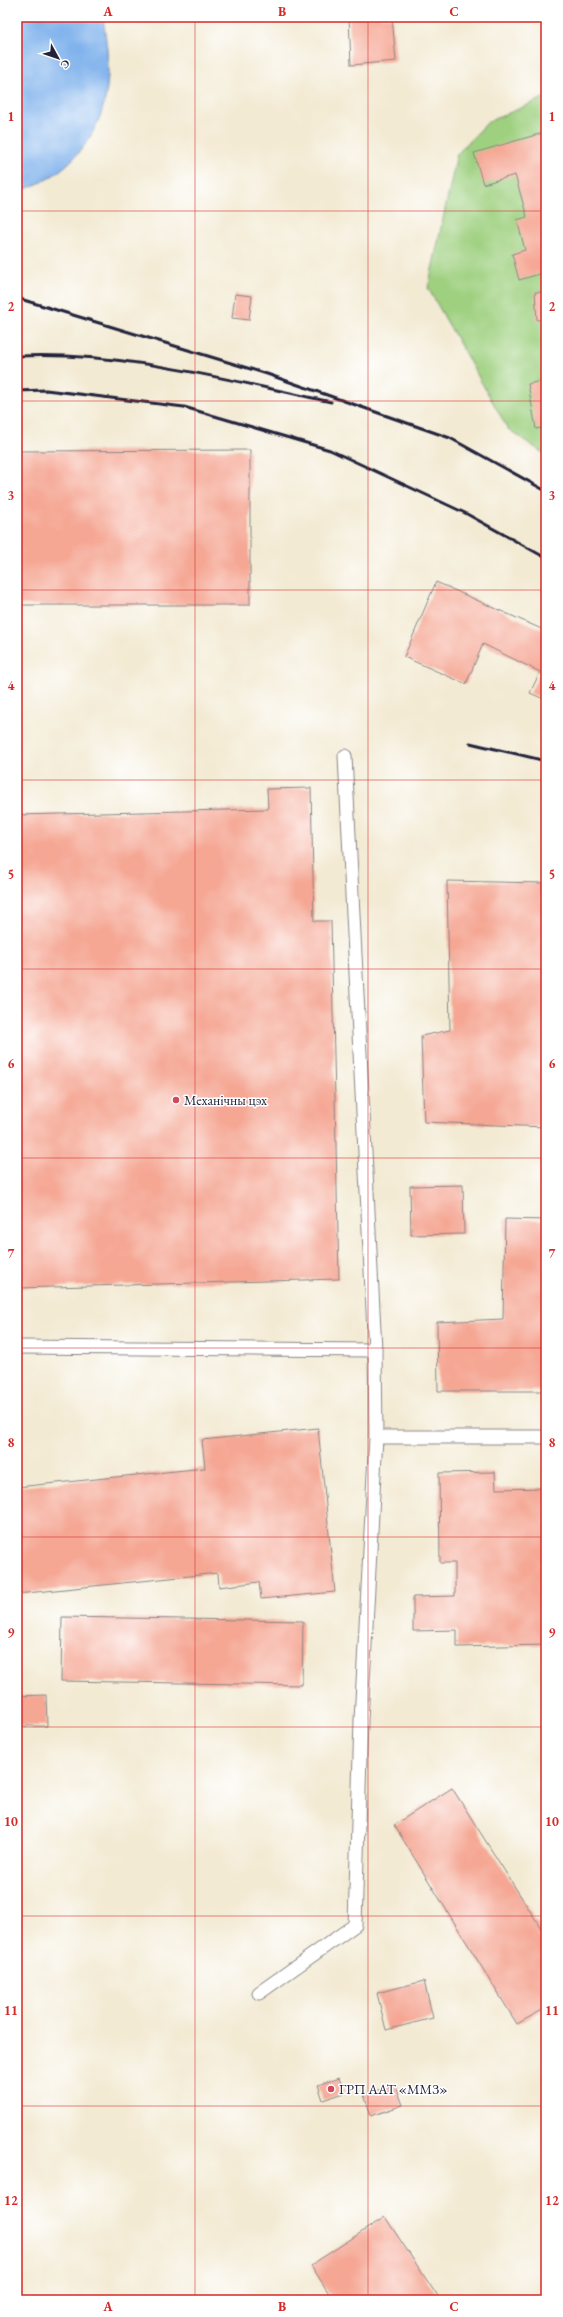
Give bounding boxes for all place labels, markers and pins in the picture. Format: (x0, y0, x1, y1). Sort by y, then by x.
place label: Механічны цэх (184, 1091, 267, 1109)
marker: Механічны цэх (171, 1095, 181, 1105)
place label: ГРП ААТ «ММЗ» (339, 2080, 448, 2098)
marker: ГРП ААТ «ММЗ» (326, 2084, 336, 2094)

